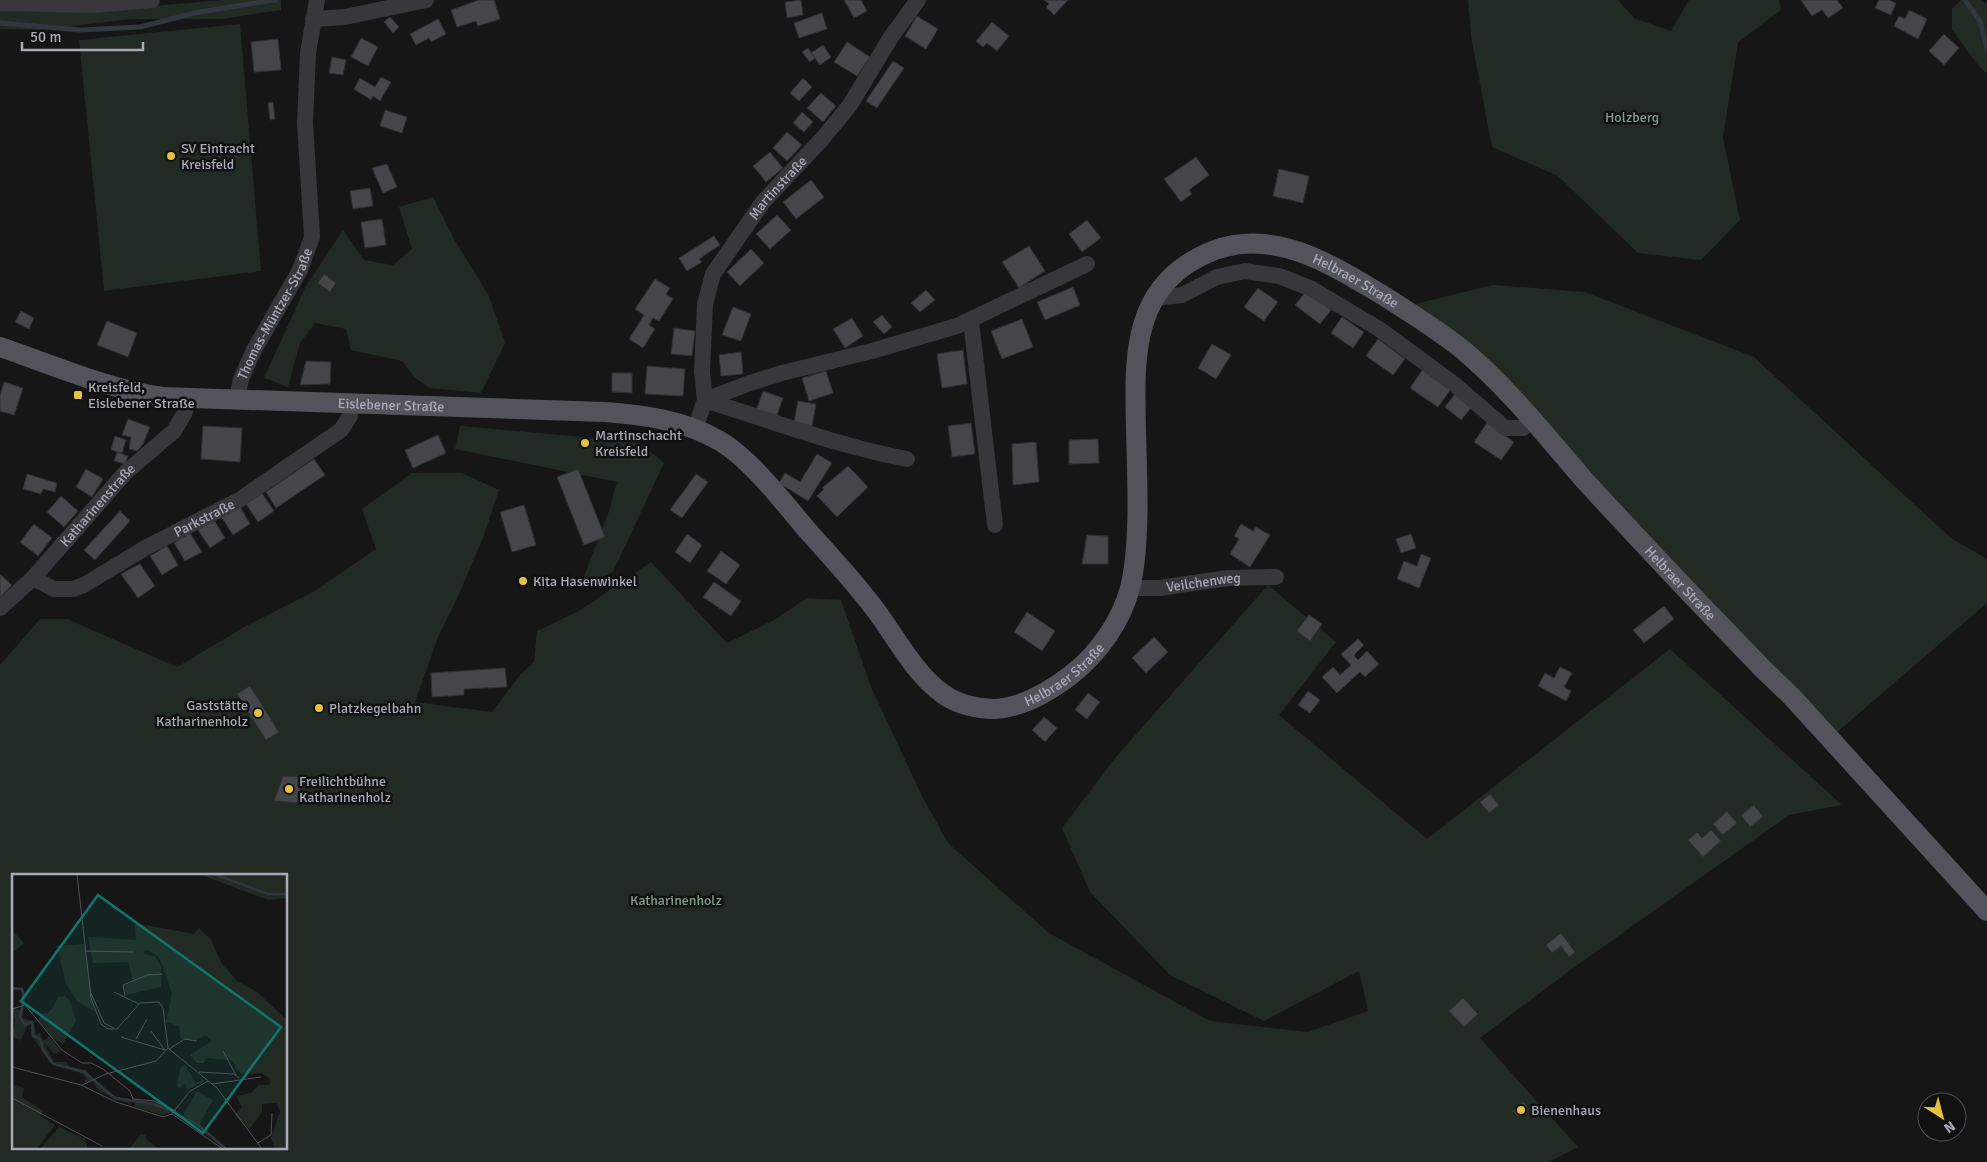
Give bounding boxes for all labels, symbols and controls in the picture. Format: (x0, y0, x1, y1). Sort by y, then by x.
scale bar (22, 20, 144, 52)
text: 50 m (30, 28, 61, 46)
park label: Holzberg (1605, 109, 1659, 126)
place label: SV Eintracht Kreisfeld (181, 140, 255, 173)
marker: SV Eintracht Kreisfeld (165, 150, 177, 162)
street label: Martinstraße (745, 152, 810, 223)
street label: Thomas-Müntzer-Straße (233, 246, 316, 382)
street label: Helbraer Straße (1310, 250, 1402, 312)
place label: Kreisfeld, Eislebener Straße (88, 379, 195, 412)
marker: Kreisfeld, Eislebener Straße (72, 389, 84, 401)
street label: Eislebener Straße (337, 394, 445, 415)
place label: Martinschacht Kreisfeld (595, 427, 682, 460)
marker: Martinschacht Kreisfeld (579, 437, 591, 449)
street label: Katharinenstraße (56, 460, 138, 550)
street label: Parkstraße (171, 495, 237, 540)
street label: Helbraer Straße (1641, 542, 1720, 624)
street label: Veilchenweg (1165, 569, 1241, 595)
place label: Kita Hasenwinkel (533, 573, 637, 590)
marker: Kita Hasenwinkel (517, 575, 529, 587)
street label: Helbraer Straße (1022, 640, 1108, 710)
place label: Gaststätte Katharinenholz (156, 697, 248, 730)
place label: Platzkegelbahn (329, 700, 421, 717)
marker: Platzkegelbahn (313, 702, 325, 714)
marker: Gaststätte Katharinenholz (252, 707, 264, 719)
place label: Freilichtbühne Katharinenholz (299, 773, 391, 806)
marker: Freilichtbühne Katharinenholz (283, 783, 295, 795)
inset map (12, 874, 288, 1150)
park label: Katharinenholz (630, 892, 722, 909)
north arrow (1917, 1092, 1967, 1142)
place label: Bienenhaus (1531, 1102, 1601, 1119)
marker: Bienenhaus (1515, 1104, 1527, 1116)
text: N (1940, 1117, 1958, 1137)

